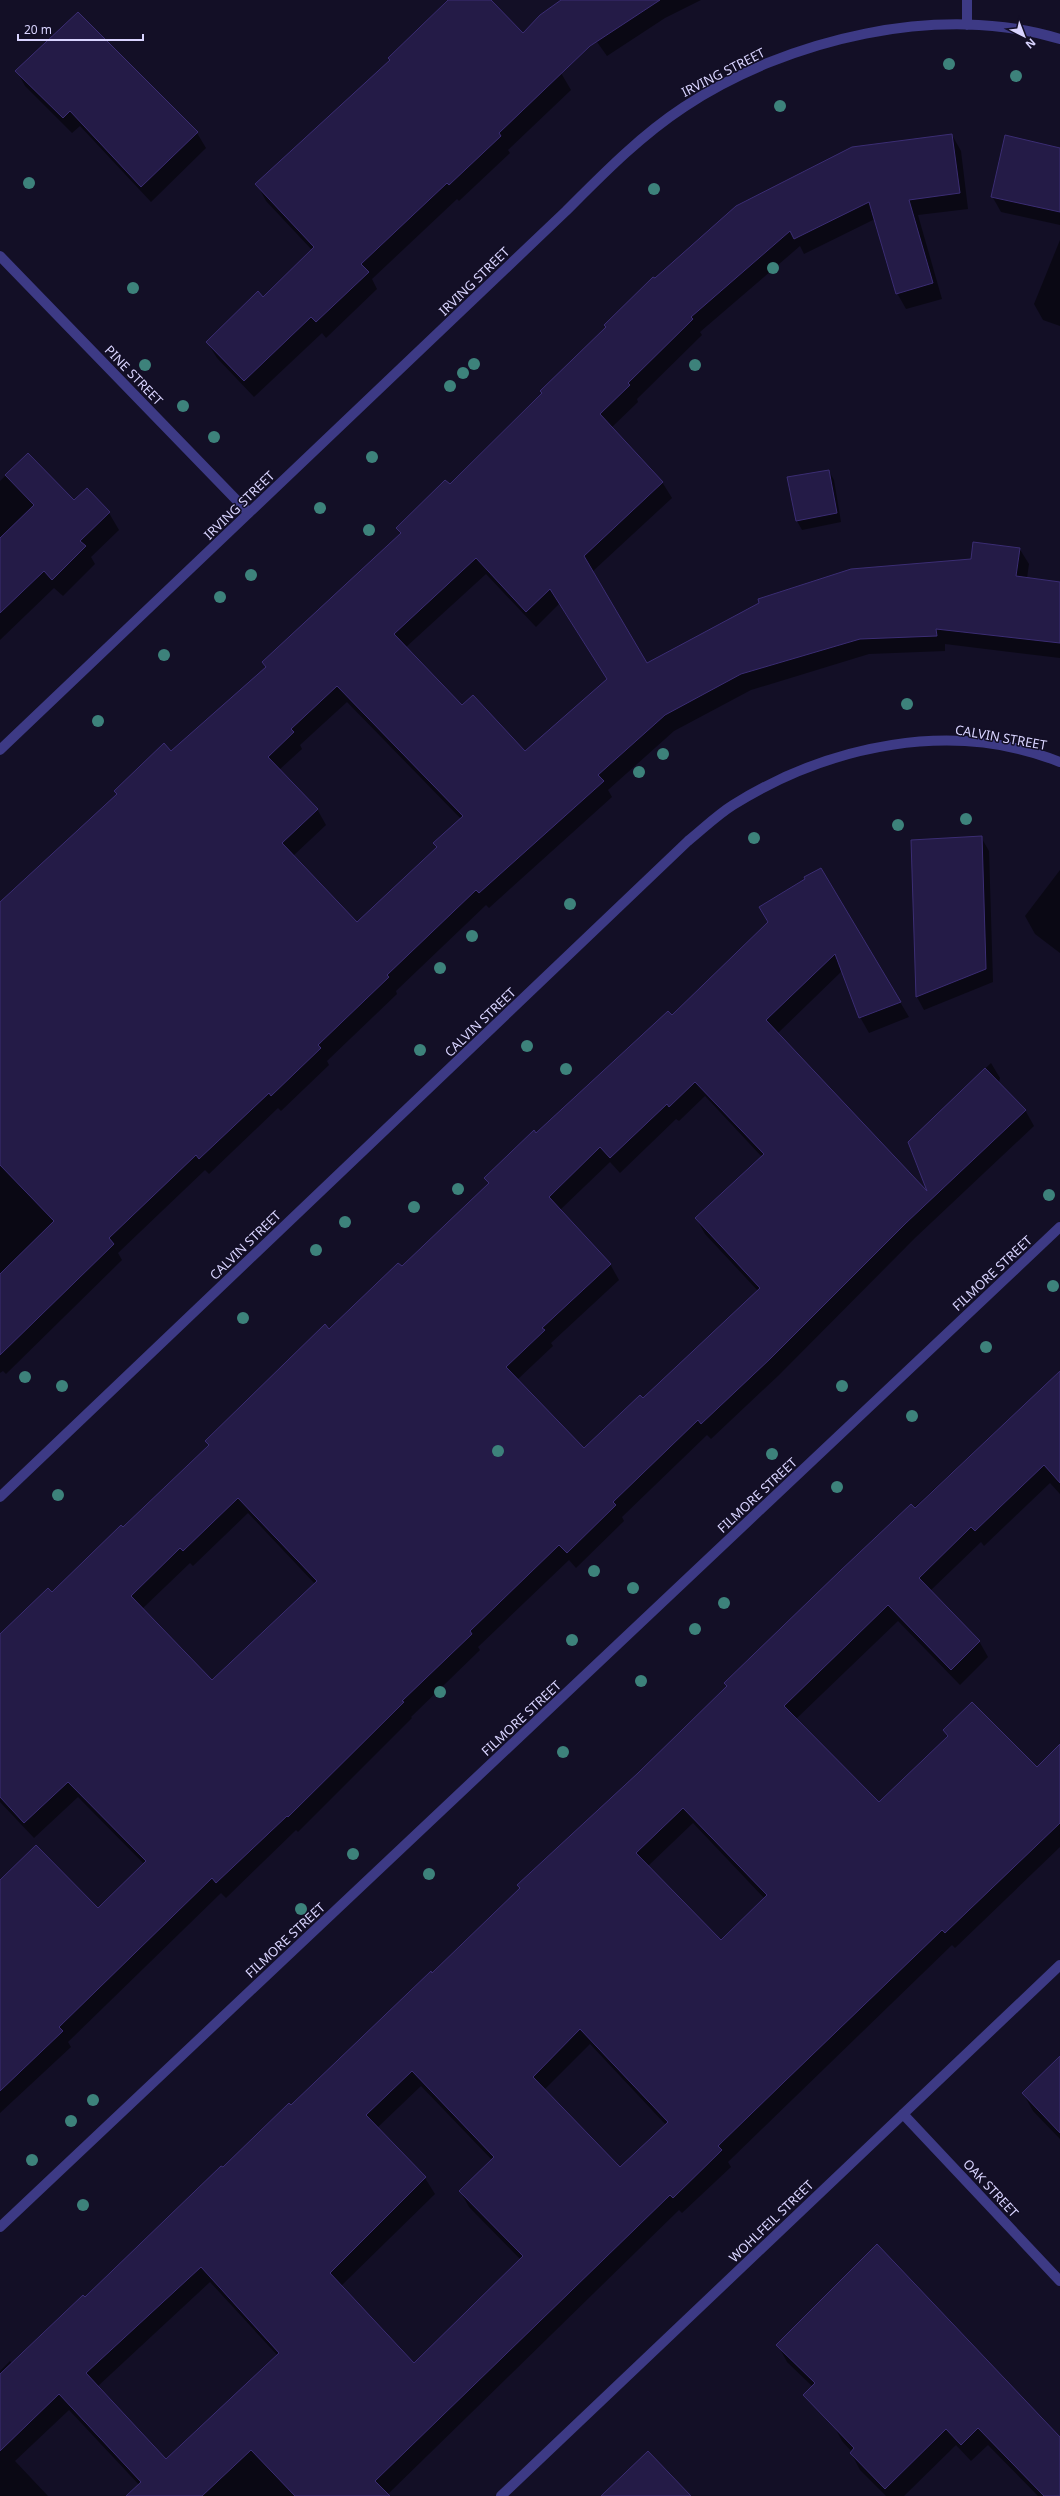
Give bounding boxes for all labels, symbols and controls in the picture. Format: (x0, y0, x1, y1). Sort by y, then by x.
scale bar (18, 16, 143, 42)
north arrow (1004, 16, 1044, 56)
text: 20 m (24, 21, 52, 38)
text: N (1023, 35, 1039, 52)
street label: IRVING STREET (678, 43, 769, 101)
street label: IRVING STREET (435, 242, 514, 319)
street label: PINE STREET (101, 341, 168, 409)
street label: IRVING STREET (200, 466, 279, 543)
street label: CALVIN STREET (954, 720, 1049, 754)
street label: CALVIN STREET (440, 983, 520, 1061)
street label: CALVIN STREET (205, 1206, 285, 1284)
street label: FILMORE STREET (948, 1231, 1036, 1315)
street label: FILMORE STREET (713, 1453, 801, 1537)
street label: FILMORE STREET (477, 1676, 565, 1760)
street label: FILMORE STREET (241, 1898, 329, 1982)
street label: OAK STREET (959, 2155, 1023, 2222)
street label: WOHLFEIL STREET (725, 2175, 818, 2266)

